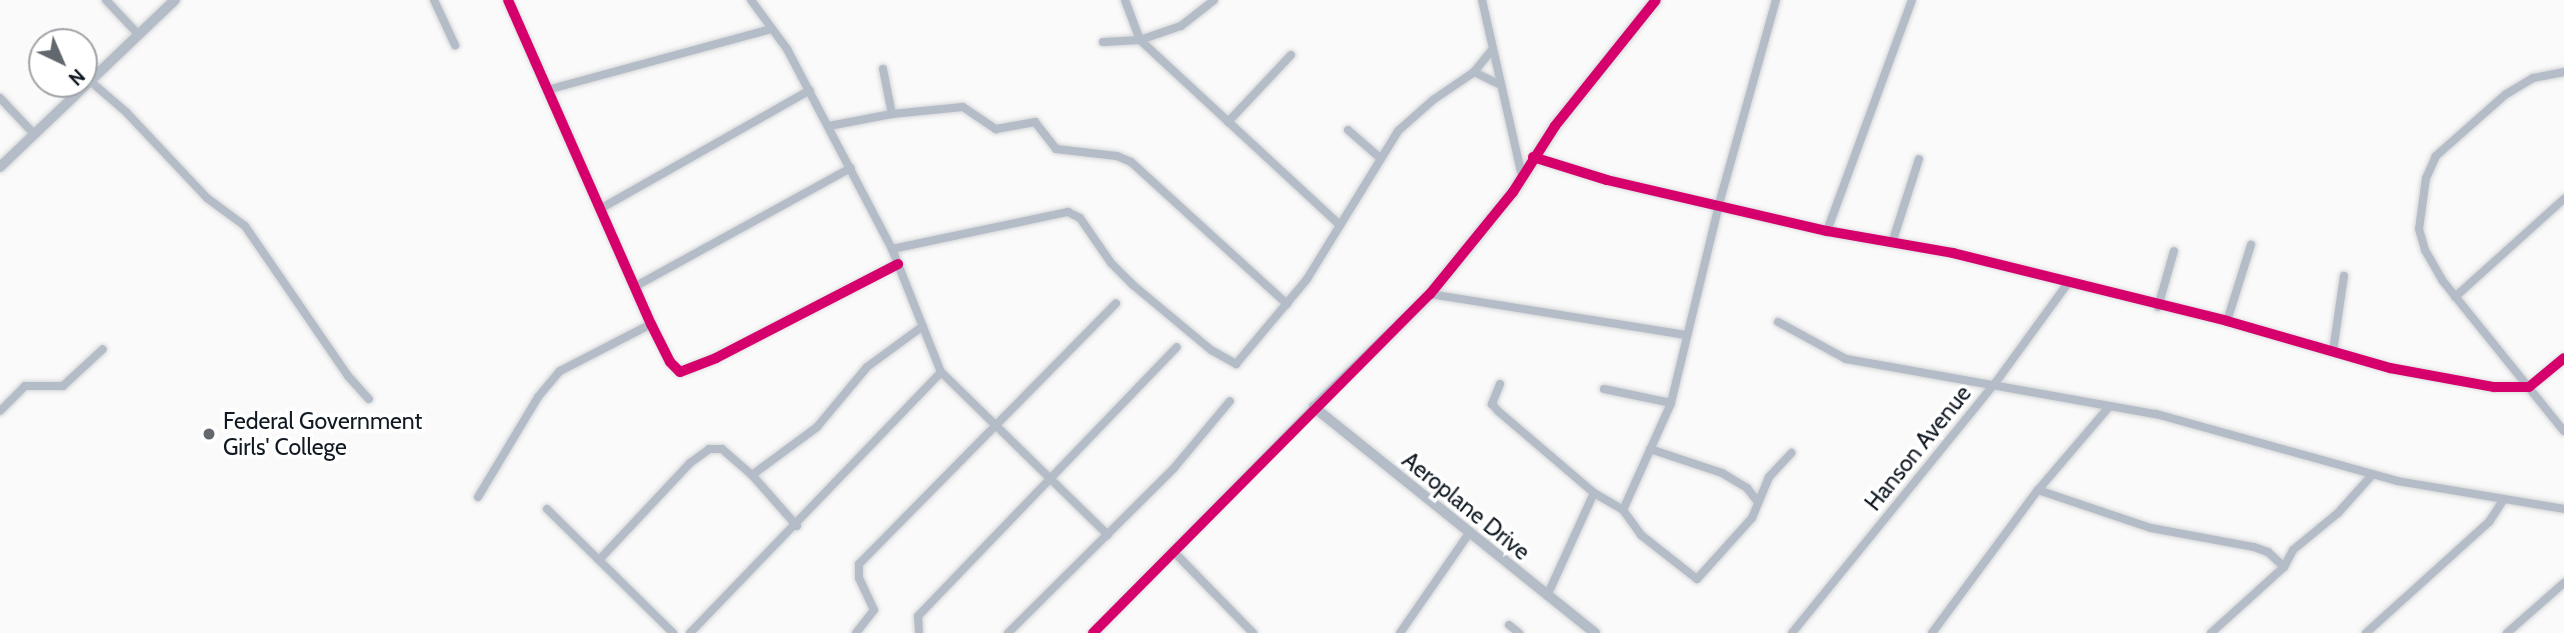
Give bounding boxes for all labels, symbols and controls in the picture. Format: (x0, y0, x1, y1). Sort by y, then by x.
north arrow (28, 28, 98, 98)
text: N (64, 64, 89, 90)
street label: Hanson Avenue (1859, 380, 1977, 516)
place label: Federal Government Girls' College (223, 407, 422, 461)
marker: Federal Government Girls' College (201, 426, 217, 442)
street label: Aeroplane Drive (1397, 446, 1535, 566)

